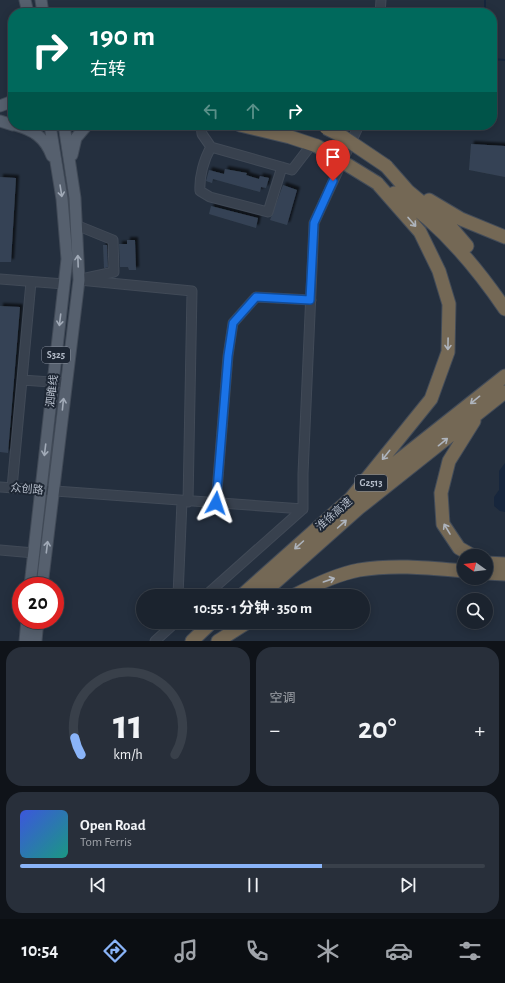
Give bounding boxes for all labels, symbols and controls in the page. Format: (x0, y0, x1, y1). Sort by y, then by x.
text: 190 m (90, 23, 155, 51)
icon: right (24, 24, 76, 76)
text: 右转 (90, 61, 126, 79)
icon: left (200, 100, 222, 122)
icon: ahead (242, 100, 264, 122)
icon: right (284, 100, 306, 122)
pin (316, 140, 350, 181)
icon: arrive (322, 146, 344, 168)
one-way arrow (57, 184, 65, 197)
one-way arrow (407, 217, 416, 227)
one-way arrow (75, 255, 82, 268)
one-way arrow (56, 314, 64, 327)
one-way arrow (444, 337, 452, 350)
road number: S325 (42, 347, 70, 363)
street label: 泗睢线 (44, 374, 59, 408)
one-way arrow (469, 396, 480, 404)
one-way arrow (59, 398, 67, 411)
one-way arrow (437, 437, 448, 446)
one-way arrow (41, 443, 48, 456)
one-way arrow (382, 449, 391, 460)
road number: G2513 (355, 475, 387, 491)
street label: 众创路 (10, 481, 44, 496)
position arrow (195, 482, 237, 524)
street label: 淮徐高速 (313, 495, 354, 533)
one-way arrow (337, 519, 347, 528)
one-way arrow (442, 523, 450, 535)
one-way arrow (294, 540, 304, 549)
one-way arrow (43, 541, 51, 554)
north arrow (457, 549, 493, 585)
map controls (457, 549, 493, 629)
one-way arrow (323, 576, 335, 584)
speed limit sign: 20 (12, 577, 64, 629)
button: search (457, 593, 493, 629)
text: 10:55 · 1 分钟 · 350 m (194, 601, 312, 616)
text: 空调 (270, 692, 296, 705)
text: 11 (113, 704, 143, 745)
text: 20° (358, 714, 397, 744)
text: − (270, 719, 280, 741)
text: + (474, 719, 485, 741)
text: km/h (113, 747, 142, 761)
text: Open Road (80, 818, 146, 833)
text: Tom Ferris (80, 836, 132, 849)
icon: previous (87, 874, 109, 896)
icon: pause (242, 874, 264, 896)
icon: next (397, 874, 419, 896)
icon: directions (101, 937, 129, 965)
icon: music (172, 937, 200, 965)
icon: phone (243, 937, 271, 965)
icon: climate (314, 937, 342, 965)
icon: car (385, 937, 413, 965)
icon: filters (456, 937, 484, 965)
text: 10:54 (21, 942, 58, 960)

